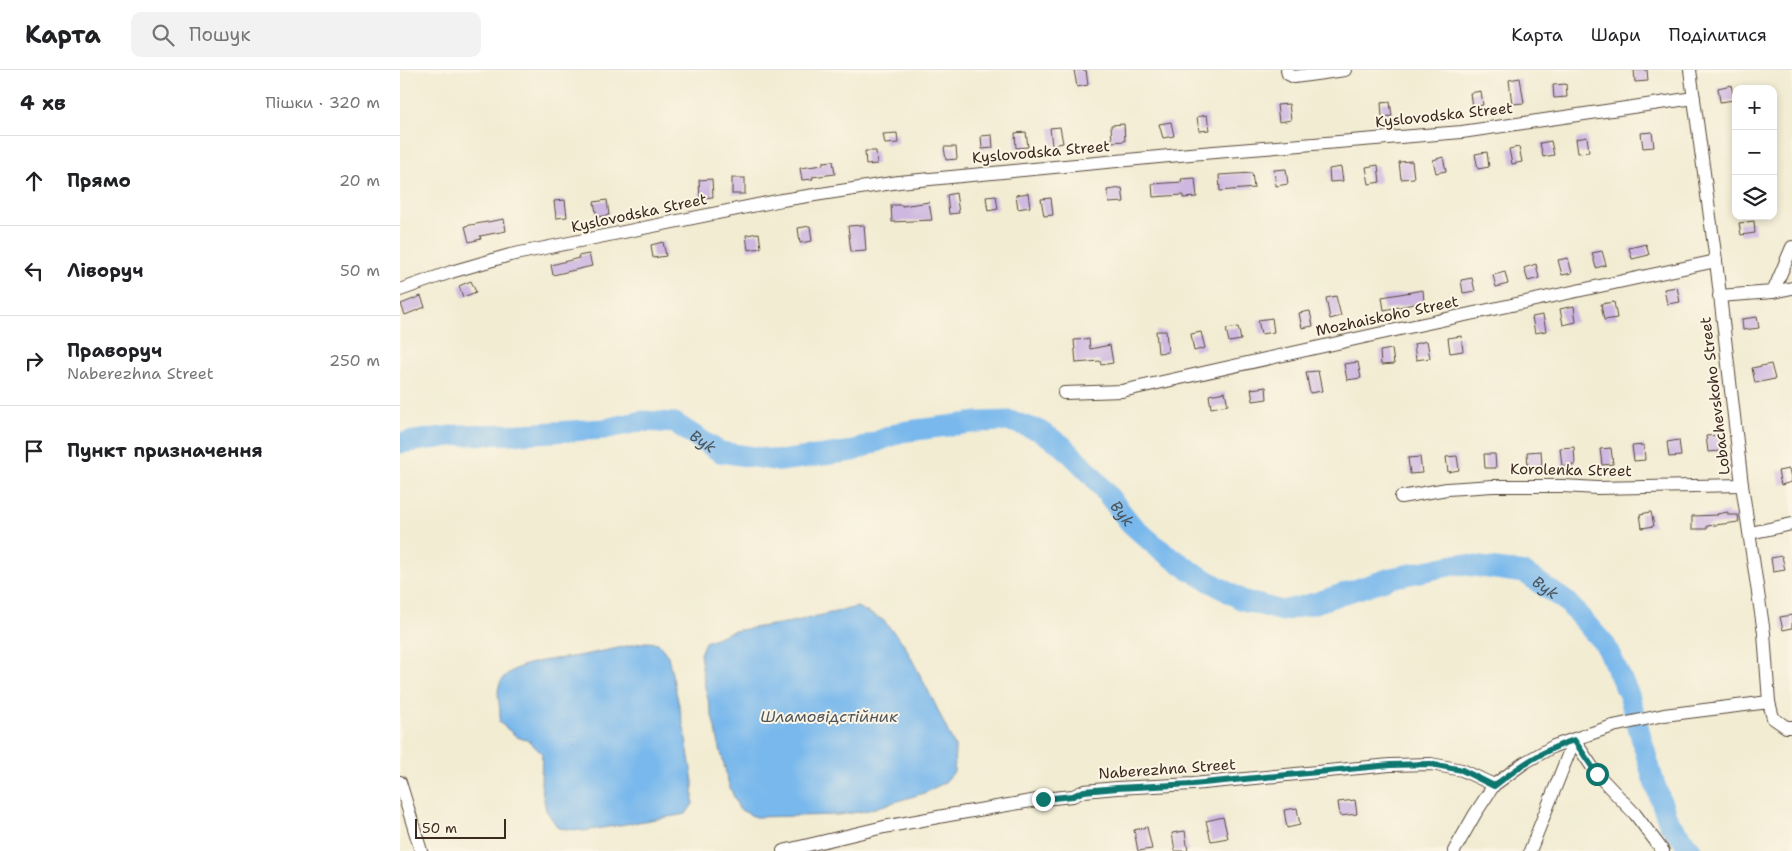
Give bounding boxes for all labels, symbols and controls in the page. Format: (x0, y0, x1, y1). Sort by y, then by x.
search box (131, 12, 481, 57)
text: Карта (25, 19, 101, 51)
icon: search (149, 21, 177, 49)
text: Пошук (189, 22, 251, 47)
text: Карта (1511, 23, 1563, 47)
text: Шари (1591, 23, 1641, 47)
text: Поділитися (1669, 23, 1767, 47)
map controls (1732, 85, 1777, 220)
button: + (1732, 85, 1777, 130)
text: 4 хв (20, 89, 66, 117)
text: Пішки · 320 m (266, 92, 380, 113)
street label: Kyslovodska Street (1374, 98, 1514, 132)
button: − (1732, 130, 1777, 175)
street label: Kyslovodska Street (971, 136, 1111, 168)
icon: ahead (20, 167, 48, 195)
text: Прямо (67, 168, 131, 193)
text: 20 m (339, 170, 380, 191)
button: layers (1732, 175, 1777, 220)
street label: Kyslovodska Street (569, 189, 709, 237)
icon: left (20, 257, 48, 285)
text: Ліворуч (67, 258, 143, 283)
text: 50 m (340, 260, 380, 281)
street label: Mozhaiskoho Street (1314, 291, 1460, 341)
street label: Lobachevskoho Street (1695, 316, 1735, 476)
text: Праворуч (67, 338, 162, 363)
icon: right (20, 347, 48, 375)
text: 250 m (329, 350, 380, 371)
text: Naberezhna Street (67, 363, 214, 384)
water label: Byk (686, 425, 721, 457)
icon: arrive (20, 437, 48, 465)
text: Пункт призначення (67, 438, 263, 463)
street label: Korolenka Street (1510, 459, 1632, 481)
water label: Byk (1106, 496, 1139, 531)
water label: Byk (1528, 571, 1563, 604)
water label: Шламовідстійник (760, 706, 898, 727)
street label: Naberezhna Street (1098, 754, 1236, 784)
route start (1586, 763, 1609, 786)
route end (1032, 788, 1055, 811)
scale bar (415, 816, 506, 839)
text: 50 m (422, 819, 457, 837)

